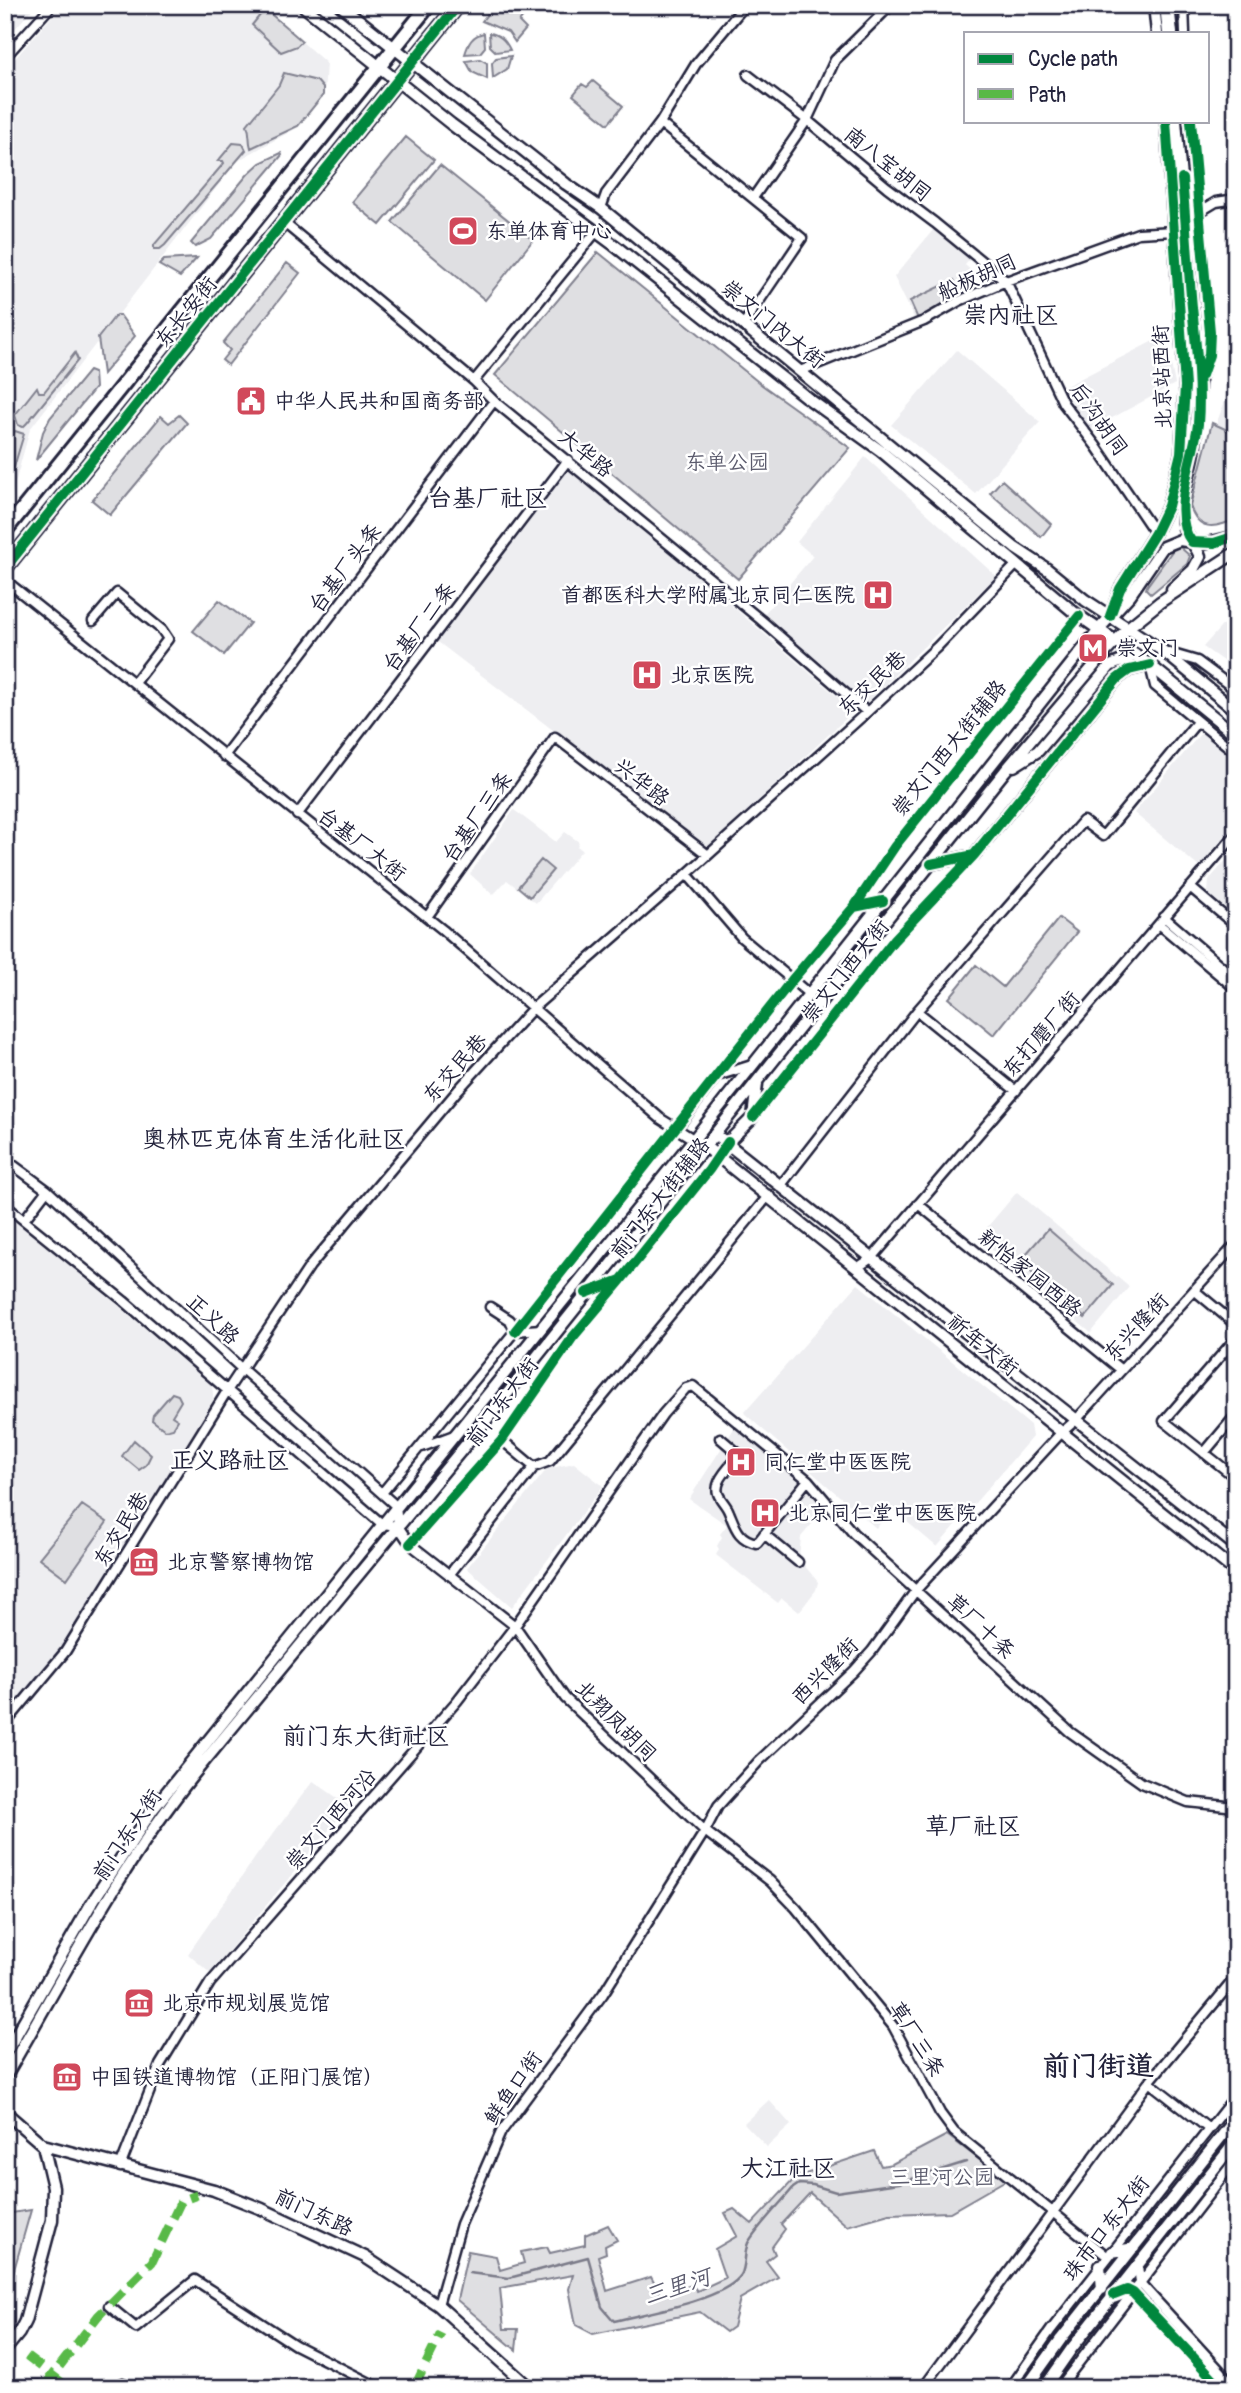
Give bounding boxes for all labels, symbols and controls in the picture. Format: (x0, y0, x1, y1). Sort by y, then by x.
legend (964, 32, 1210, 122)
text: Cycle path (1028, 46, 1118, 73)
text: Path (1028, 82, 1066, 109)
street label: 南八宝胡同 (838, 121, 937, 208)
sports icon: 东单体育中心 (446, 214, 480, 248)
place label: 东单体育中心 (486, 218, 612, 245)
street label: 船板胡同 (933, 248, 1021, 307)
street label: 东长安街 (149, 271, 223, 353)
street label: 崇文门内大街 (715, 274, 830, 375)
district label: 崇内社区 (963, 301, 1059, 330)
street label: 北京站西街 (1147, 324, 1178, 430)
street label: 后沟胡同 (1063, 377, 1134, 461)
public building icon: 中华人民共和国商务部 (234, 384, 268, 418)
place label: 中华人民共和国商务部 (274, 388, 484, 415)
street label: 大华路 (553, 423, 619, 484)
park label: 东单公园 (685, 449, 769, 476)
district label: 台基厂社区 (428, 484, 548, 513)
street label: 台基厂头条 (303, 518, 388, 618)
street label: 台基厂二条 (377, 577, 462, 677)
hospital icon: 首都医科大学附属北京同仁医院 (861, 578, 895, 612)
place label: 首都医科大学附属北京同仁医院 (561, 582, 855, 609)
metro station icon: 崇文门 (1076, 631, 1110, 665)
place label: 崇文门 (1116, 635, 1179, 662)
street label: 东交民巷 (832, 645, 912, 722)
hospital icon: 北京医院 (630, 658, 664, 692)
place label: 北京医院 (670, 662, 754, 689)
street label: 崇文门西大街辅路 (886, 675, 1013, 822)
street label: 兴华路 (609, 752, 675, 812)
street label: 台基厂三条 (436, 767, 519, 868)
street label: 台基厂大街 (312, 801, 411, 887)
street label: 崇文门西大街 (795, 914, 896, 1029)
street label: 东打磨厂街 (997, 986, 1086, 1083)
street label: 东交民巷 (417, 1028, 494, 1109)
district label: 奥林匹克体育生活化社区 (142, 1125, 406, 1154)
street label: 前门东大街辅路 (605, 1132, 716, 1265)
street label: 新怡家园西路 (972, 1223, 1087, 1324)
street label: 东兴隆街 (1098, 1287, 1175, 1367)
street label: 正义路 (180, 1288, 245, 1351)
street label: 祈年大街 (942, 1308, 1024, 1382)
street label: 前门东大街 (460, 1352, 545, 1452)
hospital icon: 同仁堂中医医院 (724, 1445, 758, 1479)
district label: 正义路社区 (170, 1446, 290, 1475)
place label: 同仁堂中医医院 (764, 1449, 911, 1476)
street label: 东交民巷 (88, 1486, 155, 1572)
hospital icon: 北京同仁堂中医医院 (748, 1496, 782, 1530)
place label: 北京同仁堂中医医院 (788, 1500, 977, 1527)
museum icon: 北京警察博物馆 (127, 1545, 161, 1579)
place label: 北京警察博物馆 (167, 1549, 314, 1576)
street label: 草厂十条 (941, 1588, 1021, 1665)
street label: 西兴隆街 (786, 1632, 865, 1711)
street label: 北翔凤胡同 (569, 1675, 662, 1768)
district label: 前门东大街社区 (282, 1722, 450, 1751)
street label: 崇文门西河沿 (280, 1763, 383, 1876)
street label: 前门东大街 (87, 1784, 168, 1886)
district label: 草厂社区 (925, 1812, 1021, 1841)
museum icon: 北京市规划展览馆 (122, 1986, 156, 2020)
place label: 北京市规划展览馆 (162, 1990, 330, 2017)
street label: 草厂三条 (883, 1996, 950, 2082)
street label: 鲜鱼口街 (478, 2046, 549, 2130)
district label: 前门街道 (1042, 2049, 1154, 2084)
museum icon: 中国铁道博物馆（正阳门展馆） (50, 2060, 84, 2094)
place label: 中国铁道博物馆（正阳门展馆） (90, 2064, 384, 2091)
district label: 大江社区 (740, 2154, 836, 2183)
park label: 三里河公园 (890, 2164, 995, 2191)
street label: 珠市口东大街 (1057, 2170, 1156, 2286)
street label: 前门东路 (270, 2182, 358, 2242)
water label: 三里河 (640, 2261, 718, 2311)

